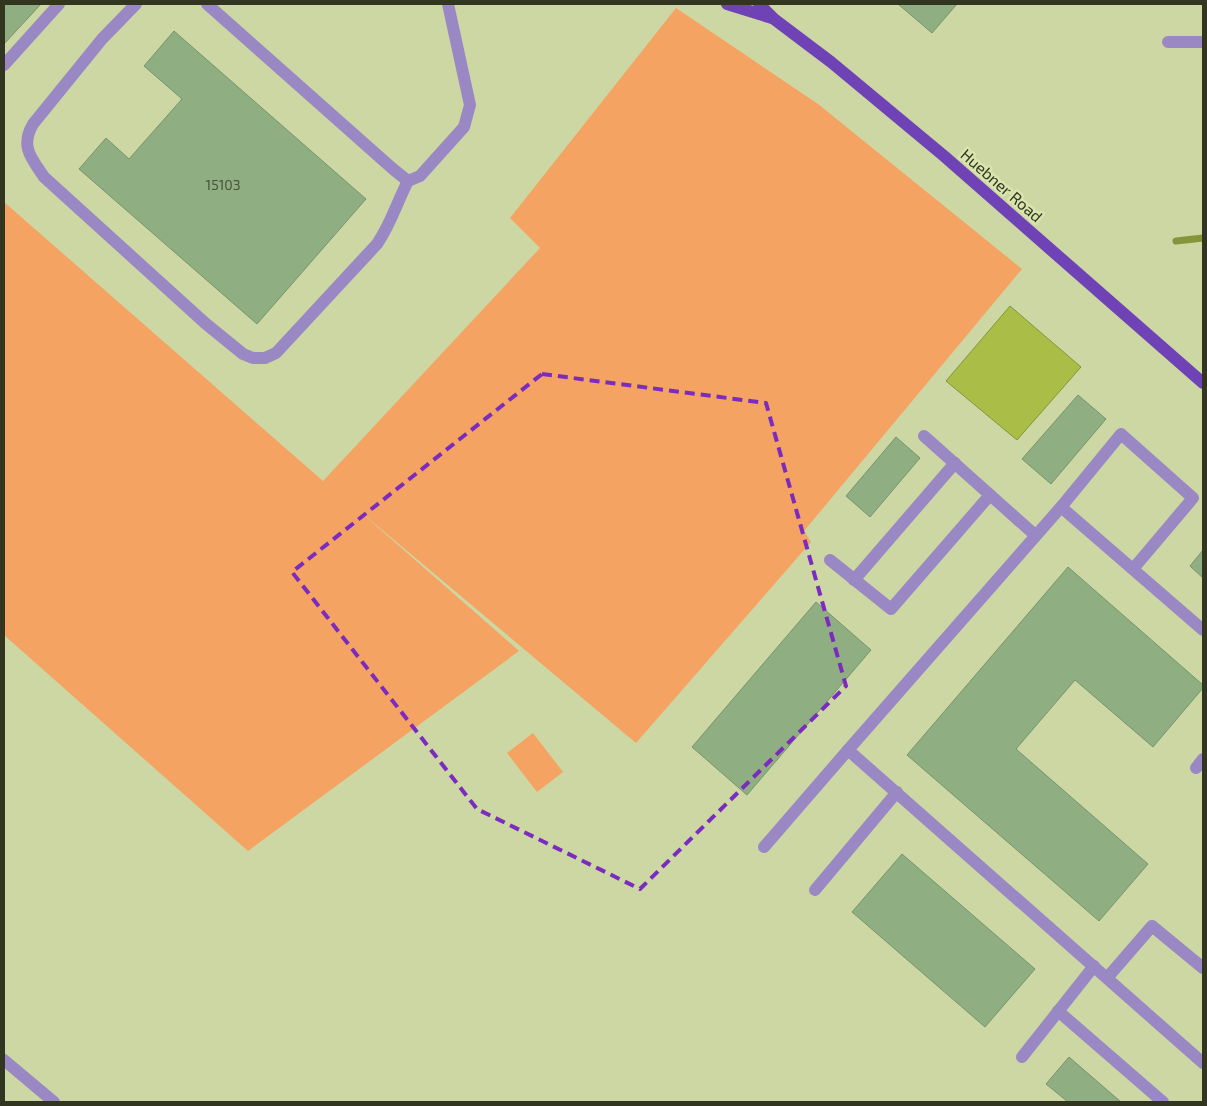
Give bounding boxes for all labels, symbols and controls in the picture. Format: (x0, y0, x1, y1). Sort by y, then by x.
street label: Huebner Road (957, 144, 1047, 226)
house number: 15103 (206, 176, 240, 193)

